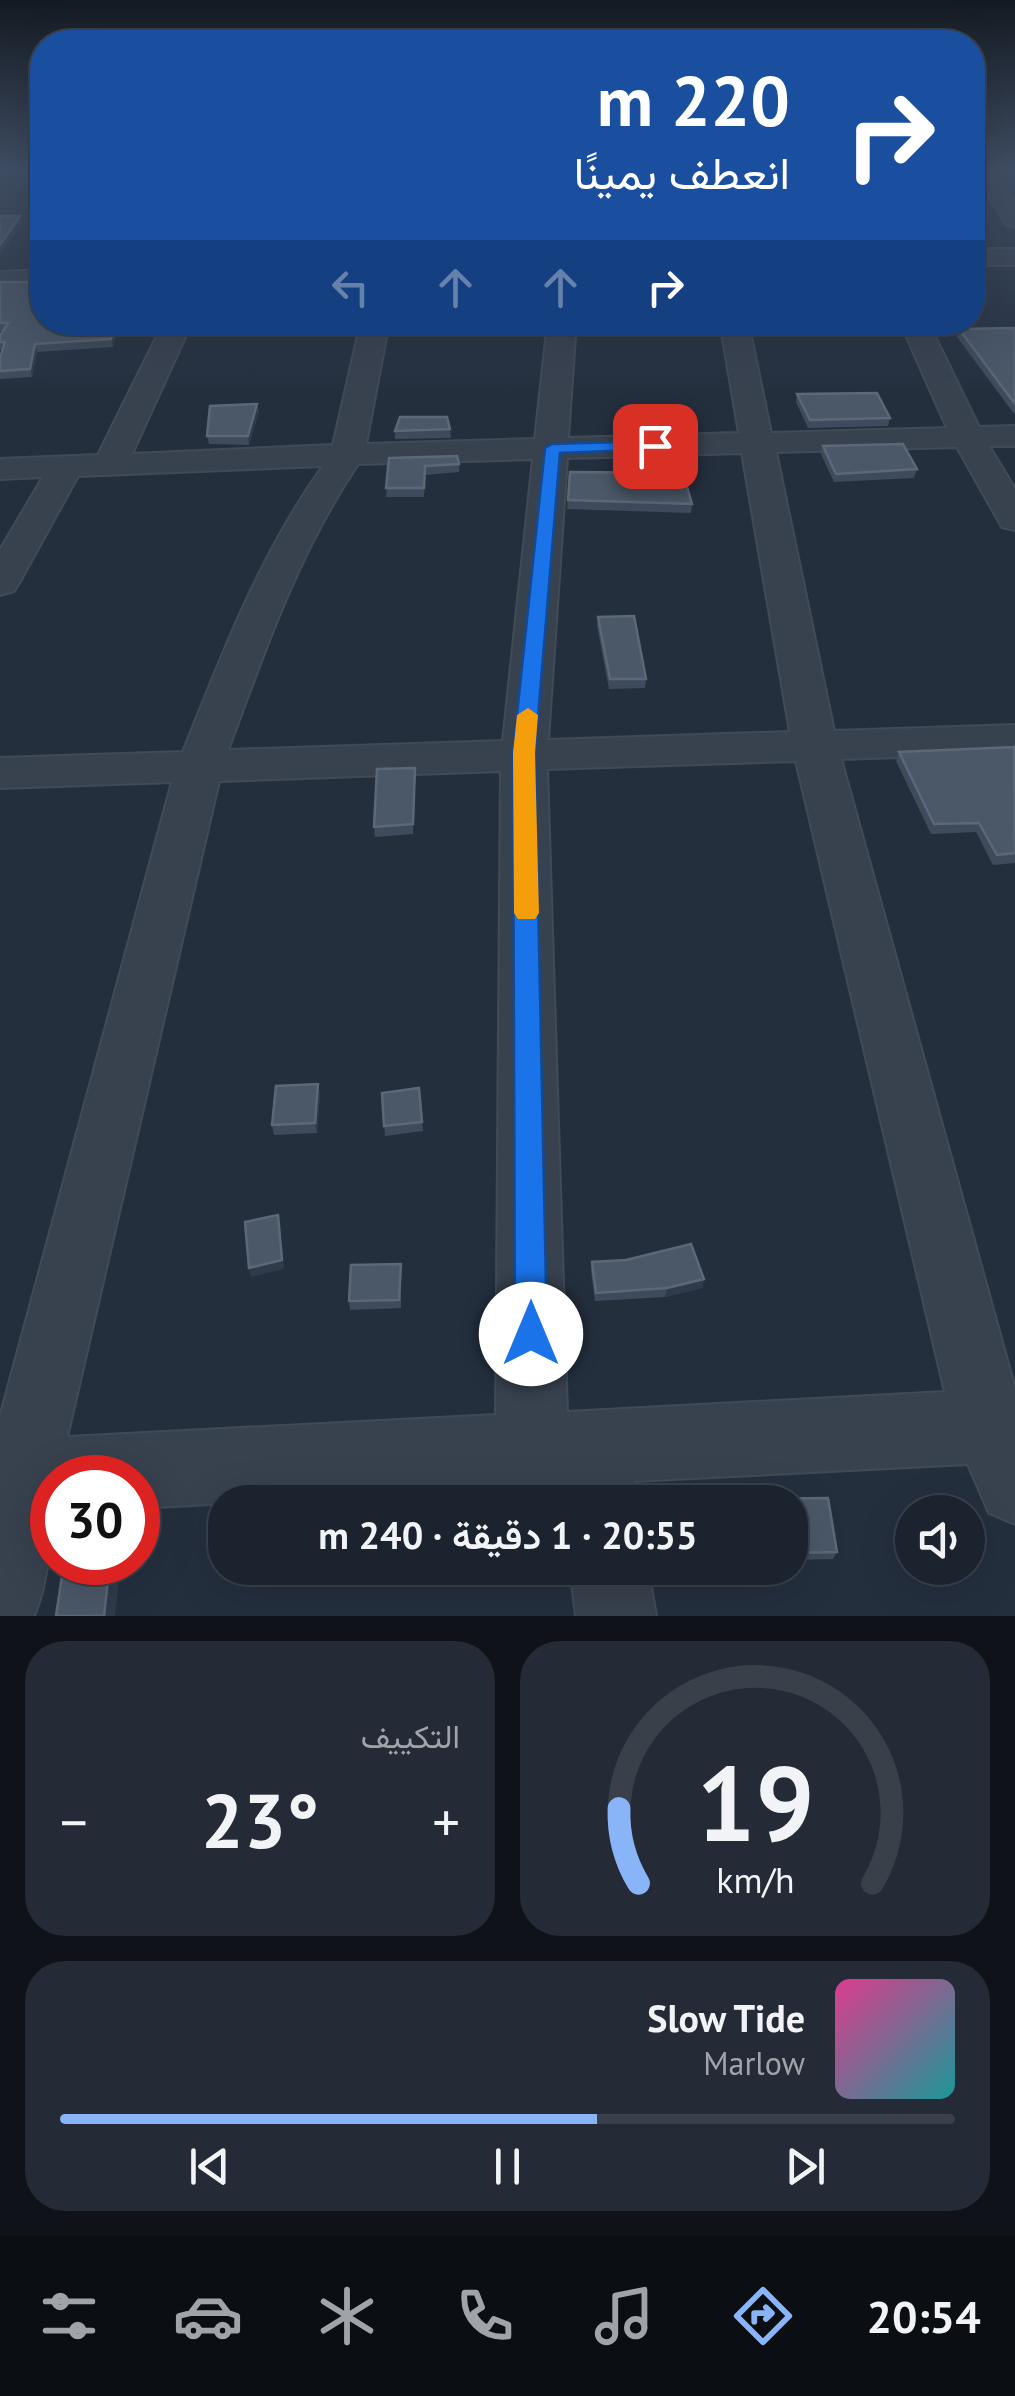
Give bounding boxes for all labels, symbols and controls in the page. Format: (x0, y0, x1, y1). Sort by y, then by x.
text: 220 m (597, 55, 790, 145)
icon: right (825, 70, 955, 200)
text: انعطف يمينًا (574, 143, 790, 201)
icon: left (323, 260, 378, 315)
icon: ahead (428, 260, 483, 315)
icon: ahead (533, 260, 588, 315)
icon: right (638, 260, 693, 315)
pin (613, 404, 698, 489)
icon: arrive (628, 419, 683, 474)
position arrow (479, 1282, 583, 1386)
speed limit sign: 30 (30, 1455, 160, 1585)
map controls (895, 1495, 985, 1585)
button: sound (895, 1495, 985, 1585)
text: 20:55 · 1 دقيقة · 240 m (318, 1510, 698, 1559)
text: التكييف (361, 1715, 460, 1757)
text: 19 (696, 1735, 814, 1870)
text: 23° (201, 1772, 319, 1869)
text: − (60, 1786, 88, 1857)
text: + (432, 1786, 460, 1857)
text: km/h (716, 1857, 794, 1903)
text: Slow Tide (647, 1993, 805, 2042)
text: Marlow (703, 2042, 805, 2084)
icon: previous (182, 2139, 237, 2194)
icon: pause (480, 2139, 535, 2194)
icon: next (778, 2139, 833, 2194)
icon: filters (34, 2281, 104, 2351)
icon: car (173, 2281, 243, 2351)
icon: climate (312, 2281, 382, 2351)
icon: phone (450, 2281, 520, 2351)
icon: music (589, 2281, 659, 2351)
icon: directions (728, 2281, 798, 2351)
text: 20:54 (866, 2287, 981, 2345)

